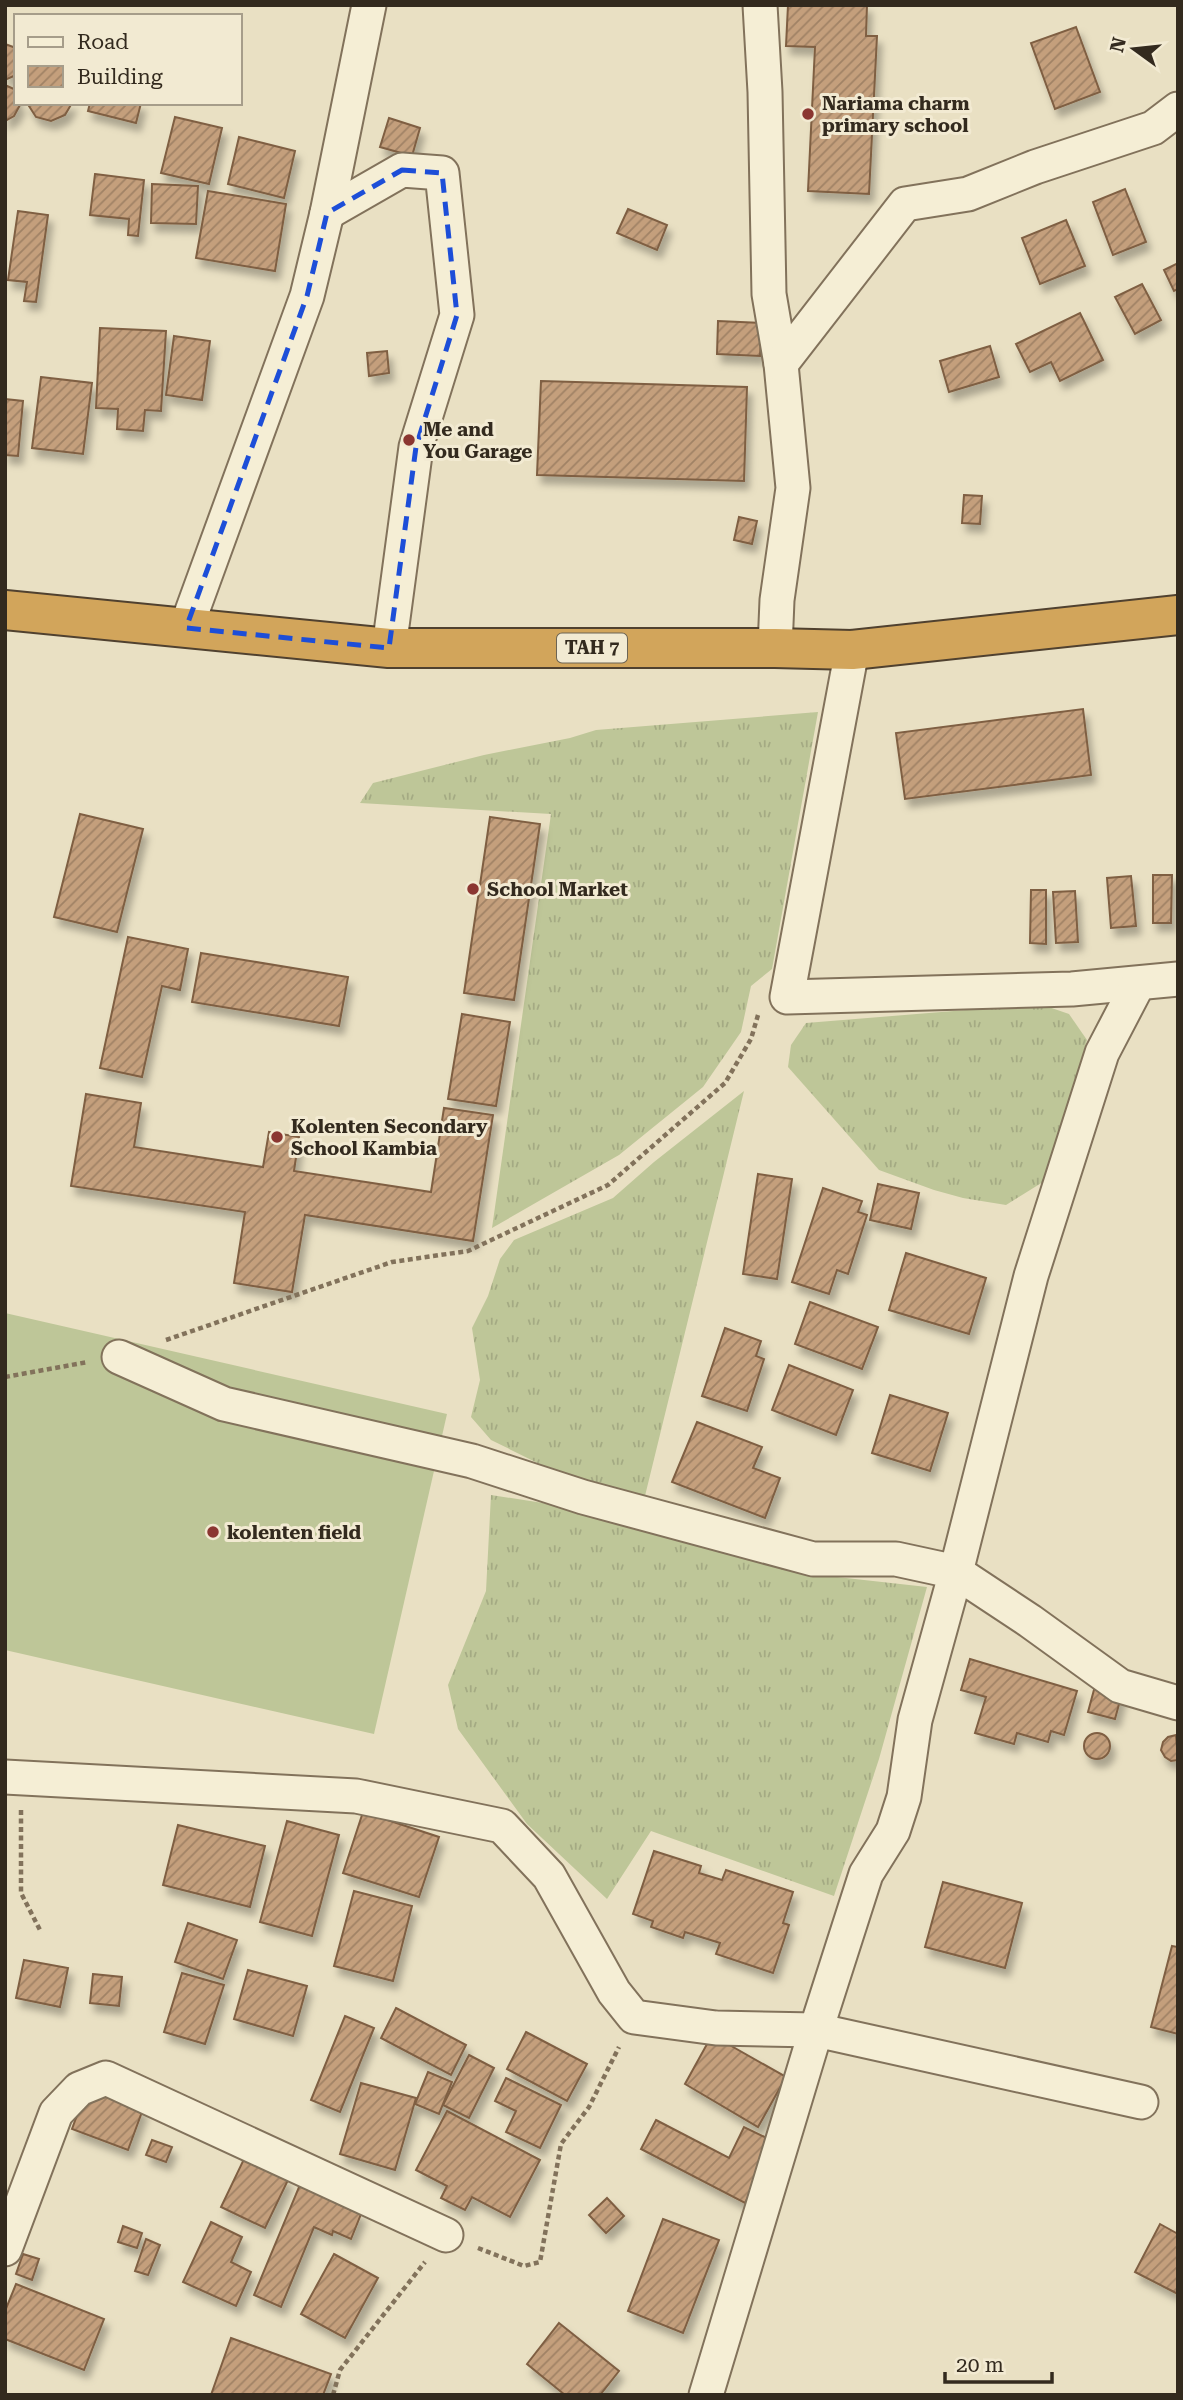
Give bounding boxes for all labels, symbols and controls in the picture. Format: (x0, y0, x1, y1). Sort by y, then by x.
legend (14, 14, 242, 105)
north arrow (1099, 14, 1169, 84)
text: Road (77, 30, 129, 54)
text: N (1105, 34, 1131, 55)
text: Building (77, 65, 163, 89)
place label: Nariama charm primary school (822, 92, 970, 137)
marker: Nariama charm primary school (800, 106, 816, 122)
place label: Me and You Garage (423, 418, 533, 463)
marker: Me and You Garage (401, 432, 417, 448)
road number: TAH 7 (557, 634, 627, 662)
place label: School Market (487, 878, 628, 901)
marker: School Market (465, 881, 481, 897)
place label: Kolenten Secondary School Kambia (291, 1115, 488, 1160)
marker: Kolenten Secondary School Kambia (269, 1129, 285, 1145)
place label: kolenten field (227, 1521, 362, 1544)
marker: kolenten field (205, 1524, 221, 1540)
scale bar (945, 2340, 1052, 2384)
text: 20 m (956, 2353, 1004, 2377)

